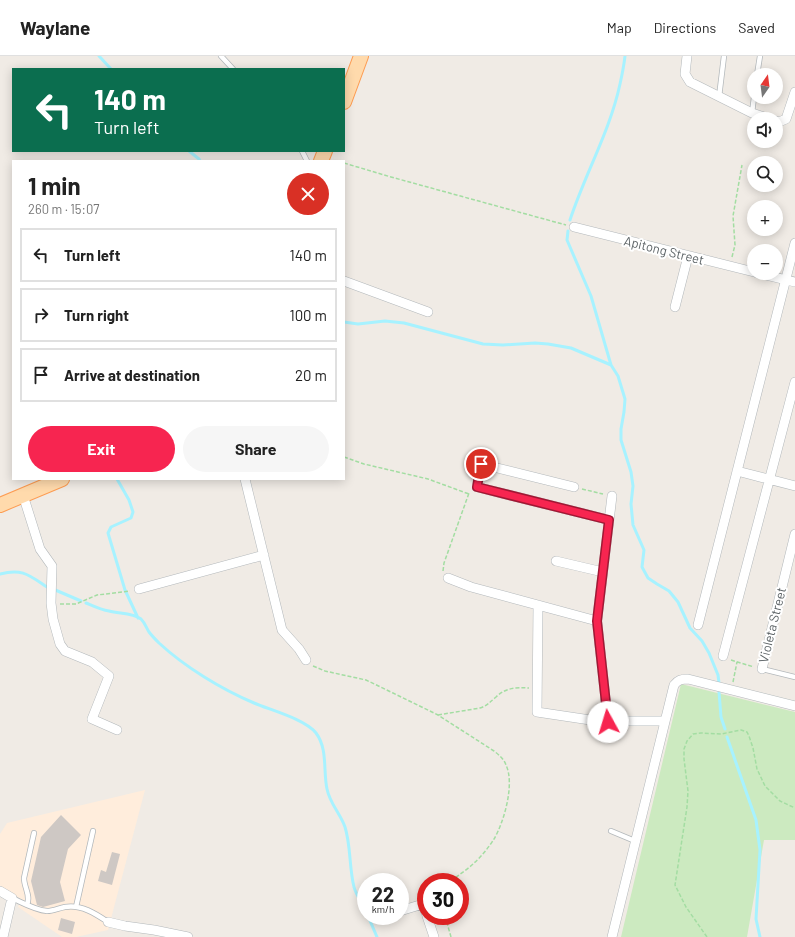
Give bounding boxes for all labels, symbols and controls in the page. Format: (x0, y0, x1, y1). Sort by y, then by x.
text: Waylane (20, 16, 90, 39)
text: Map (607, 19, 632, 36)
text: Directions (654, 19, 716, 36)
text: Saved (738, 19, 775, 36)
north arrow (747, 68, 783, 104)
map controls (747, 68, 783, 280)
text: 140 m (94, 82, 166, 116)
icon: left (28, 84, 80, 136)
button: sound (747, 112, 783, 148)
text: Turn left (94, 116, 160, 138)
button: search (747, 156, 783, 192)
text: 1 min (28, 171, 81, 200)
button: close (287, 173, 329, 215)
button: + (747, 200, 783, 236)
text: 260 m · 15:07 (28, 201, 99, 217)
street label: Apitong Street (622, 232, 706, 268)
icon: left (30, 244, 52, 266)
button: − (747, 244, 783, 280)
text: Turn left (64, 246, 120, 264)
text: 140 m (290, 246, 327, 264)
icon: right (30, 304, 52, 326)
text: Turn right (64, 306, 129, 324)
text: 100 m (289, 306, 327, 324)
icon: arrive (30, 364, 52, 386)
text: Arrive at destination (64, 366, 200, 384)
text: 20 m (295, 366, 327, 384)
button: Exit (28, 426, 175, 472)
button: Share (183, 426, 329, 472)
pin (464, 447, 498, 481)
icon: arrive (470, 453, 492, 475)
street label: Violeta Street (755, 586, 789, 664)
position arrow (587, 701, 629, 743)
speed limit sign: 30 (417, 873, 469, 925)
text: 22 (372, 882, 394, 906)
text: km/h (372, 903, 394, 915)

